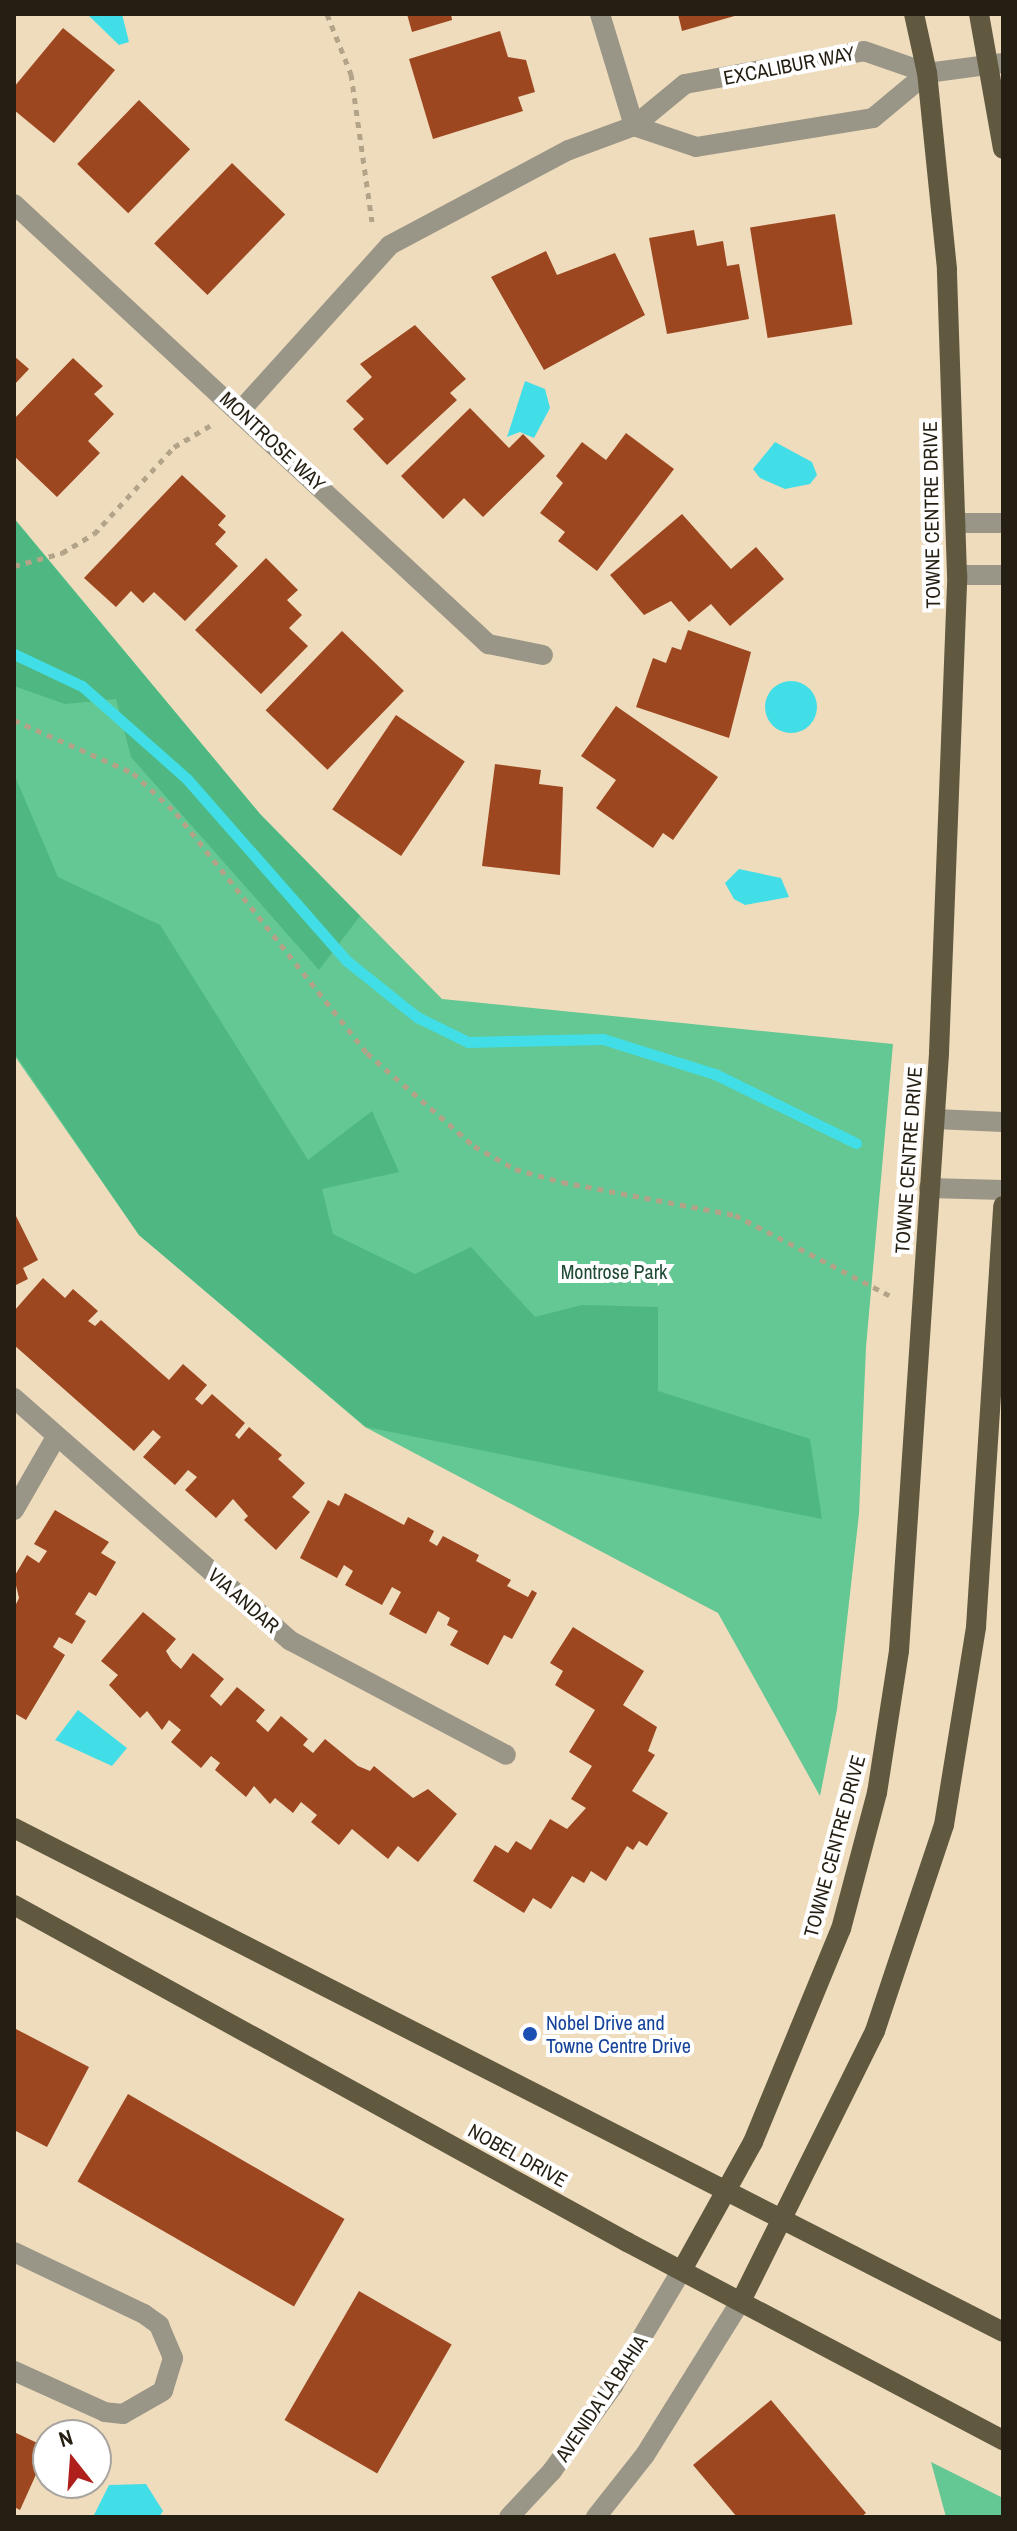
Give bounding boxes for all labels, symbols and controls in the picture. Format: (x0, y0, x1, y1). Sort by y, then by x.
street label: EXCALIBUR WAY (721, 41, 857, 89)
street label: MONTROSE WAY (215, 386, 331, 496)
street label: TOWNE CENTRE DRIVE (917, 421, 945, 609)
street label: TOWNE CENTRE DRIVE (889, 1066, 927, 1254)
park label: Montrose Park (561, 1259, 667, 1283)
street label: VIA ANDAR (203, 1562, 285, 1638)
street label: TOWNE CENTRE DRIVE (798, 1752, 870, 1940)
place label: Nobel Drive and Towne Centre Drive (546, 2010, 691, 2057)
marker: Nobel Drive and Towne Centre Drive (521, 2025, 539, 2043)
street label: NOBEL DRIVE (464, 2118, 572, 2192)
street label: AVENIDA LA BAHIA (549, 2329, 653, 2467)
north arrow (32, 2419, 112, 2499)
text: N (55, 2422, 76, 2454)

